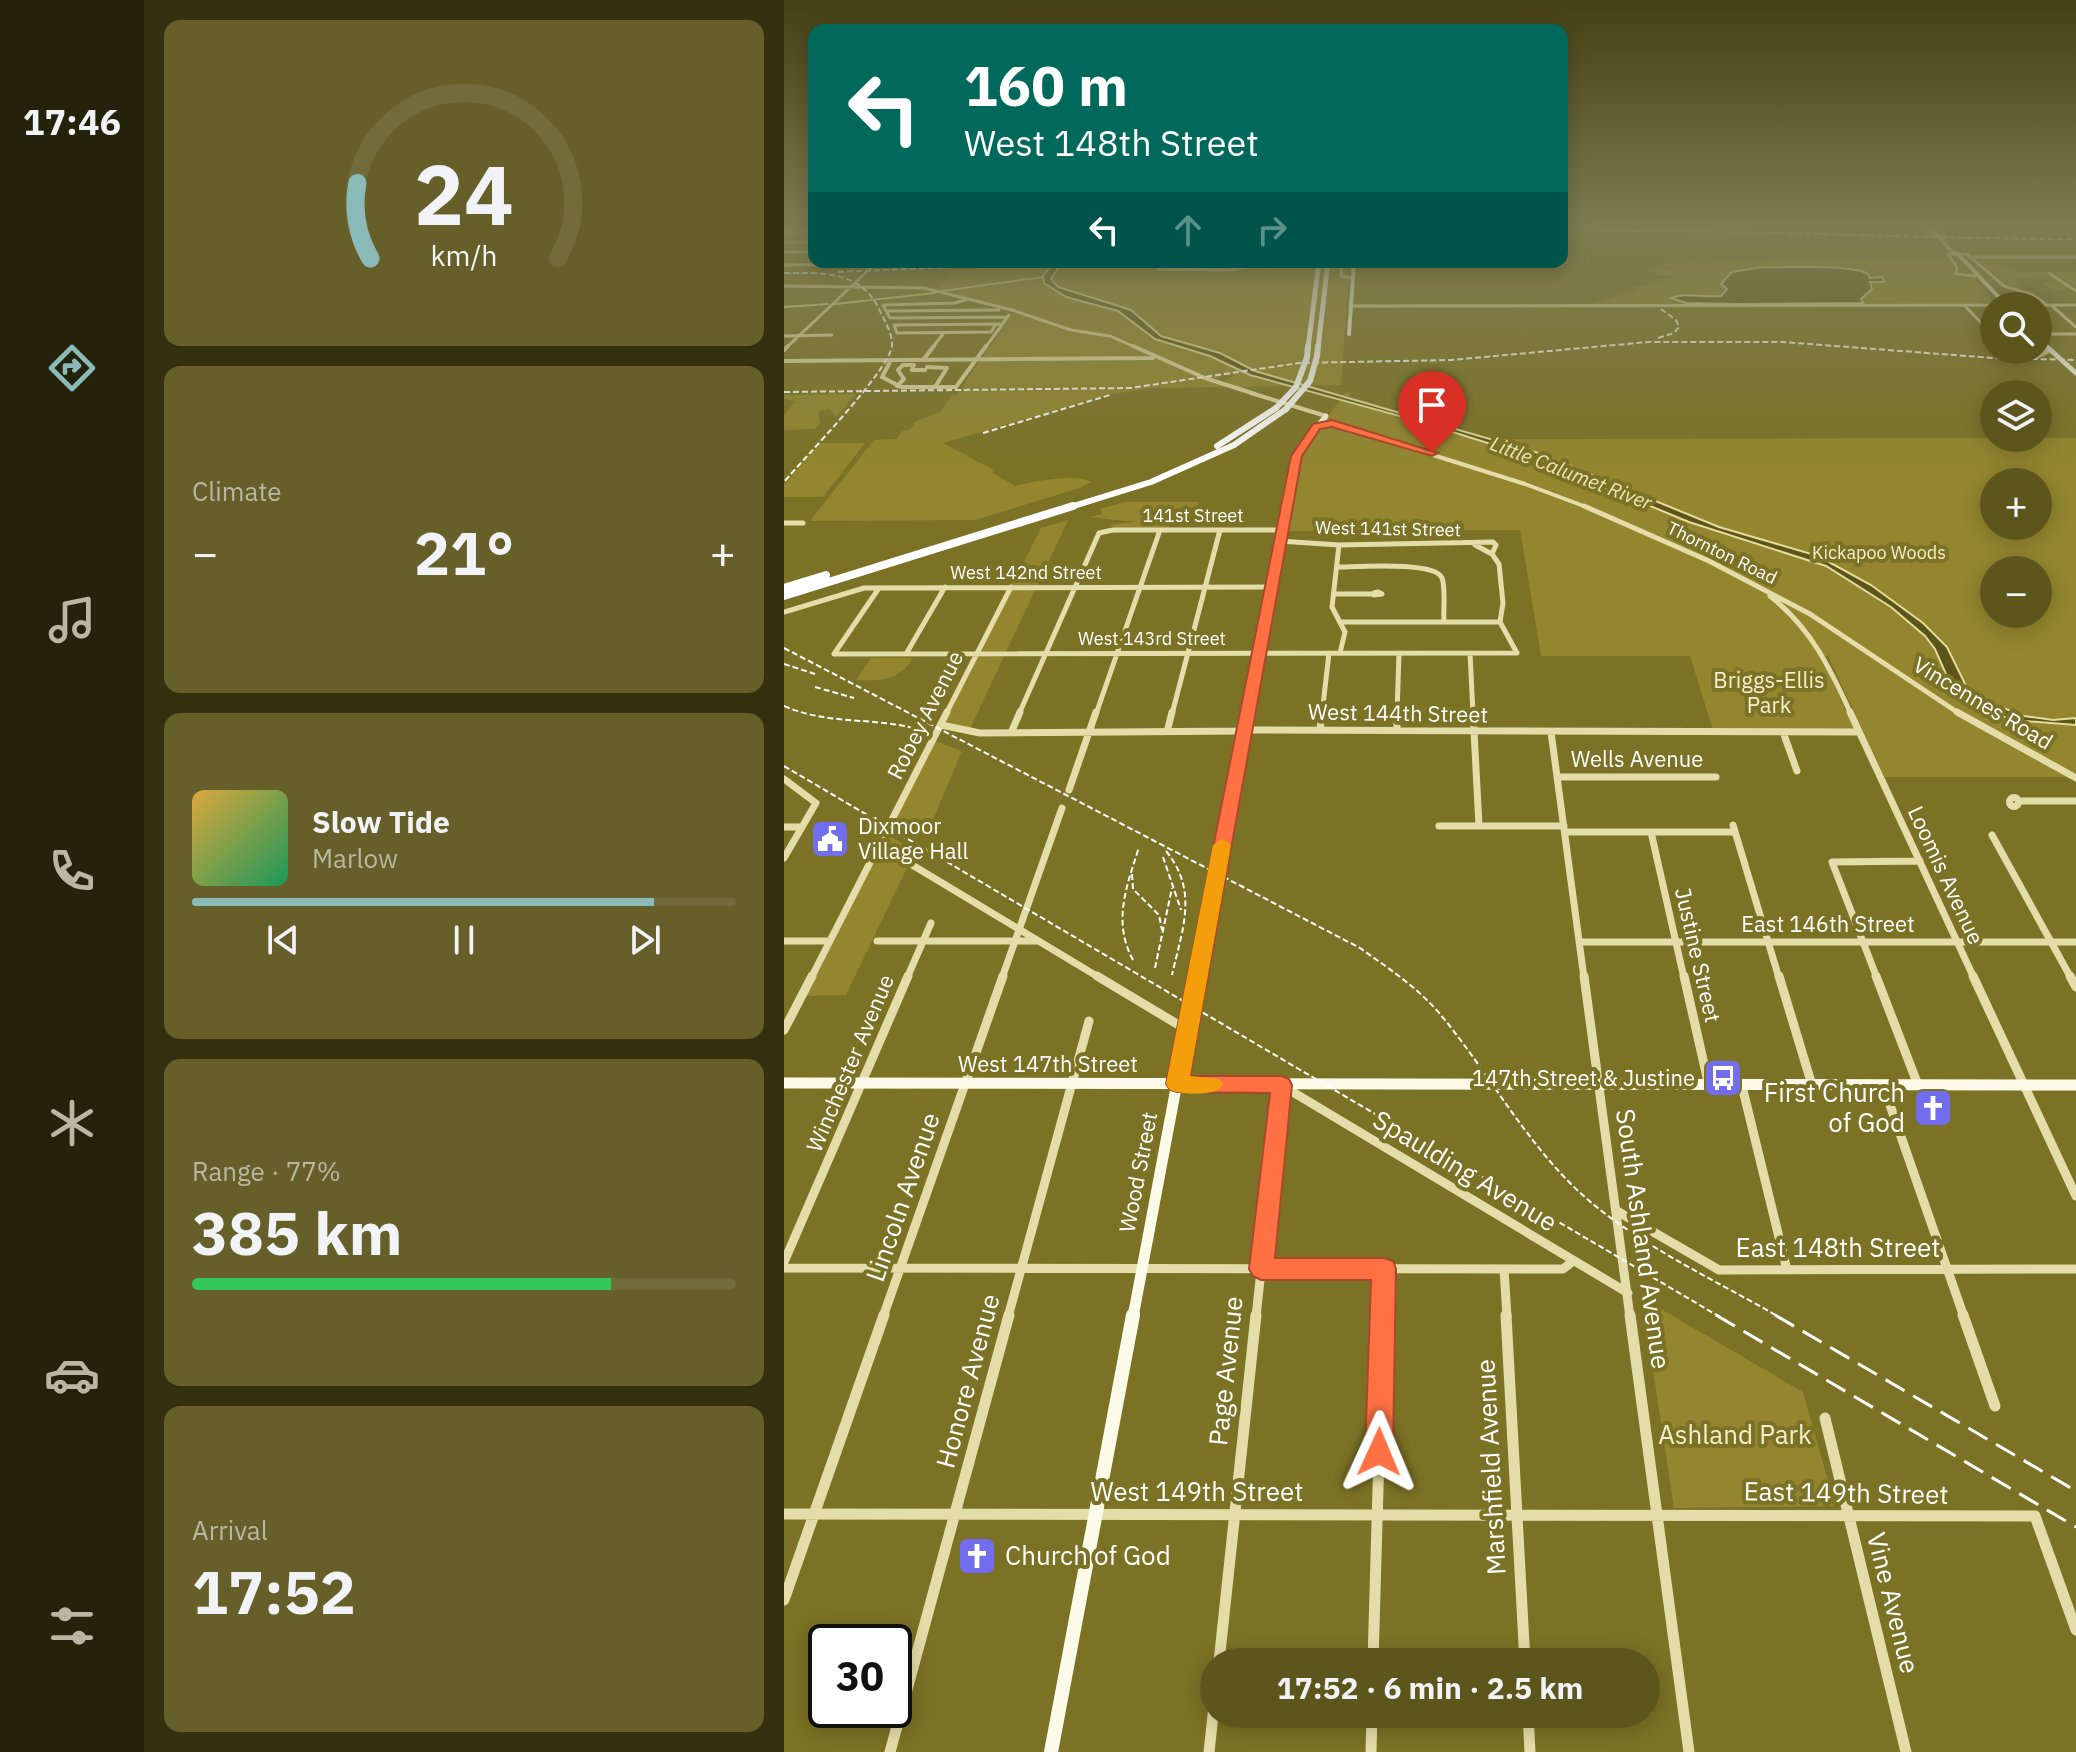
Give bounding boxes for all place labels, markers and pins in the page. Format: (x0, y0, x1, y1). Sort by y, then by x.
pin (1398, 371, 1466, 453)
place label: Dixmoor Village Hall (858, 811, 968, 865)
public building icon: Dixmoor Village Hall (809, 818, 851, 860)
bus stop icon: 147th Street & Justine (1702, 1057, 1744, 1099)
place label: 147th Street & Justine (1472, 1063, 1695, 1092)
place label: First Church of God (1764, 1075, 1905, 1139)
church icon: First Church of God (1912, 1087, 1954, 1129)
church icon: Church of God (956, 1535, 998, 1577)
place label: Church of God (1005, 1538, 1171, 1572)

